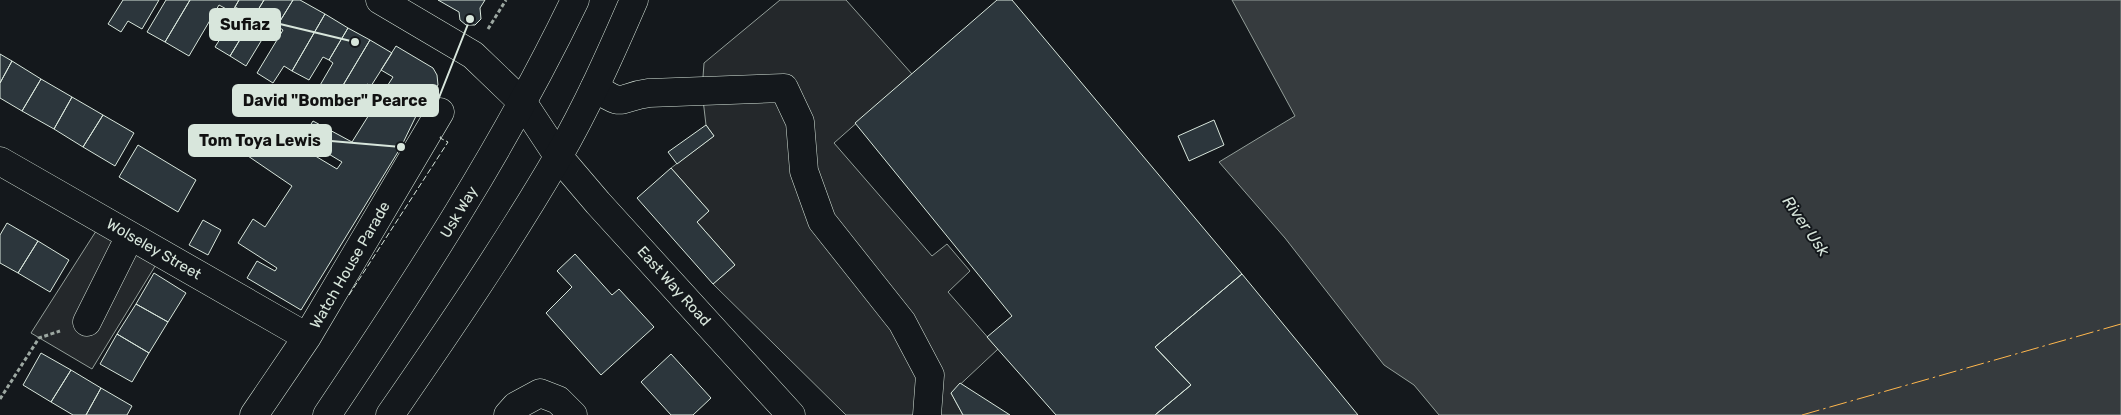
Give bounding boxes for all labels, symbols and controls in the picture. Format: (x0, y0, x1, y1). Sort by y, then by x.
callout: Sufiaz (210, 9, 280, 40)
text: Sufiaz (220, 15, 270, 34)
callout: David "Bomber" Pearce (233, 85, 438, 116)
text: David "Bomber" Pearce (243, 91, 427, 110)
callout: Tom Toya Lewis (189, 125, 331, 156)
text: Tom Toya Lewis (199, 131, 321, 150)
street label: Usk Way (437, 183, 481, 241)
water label: River Usk (1778, 192, 1834, 260)
street label: Watch House Parade (306, 198, 394, 332)
street label: Wolseley Street (103, 215, 205, 284)
street label: East Way Road (633, 242, 715, 330)

